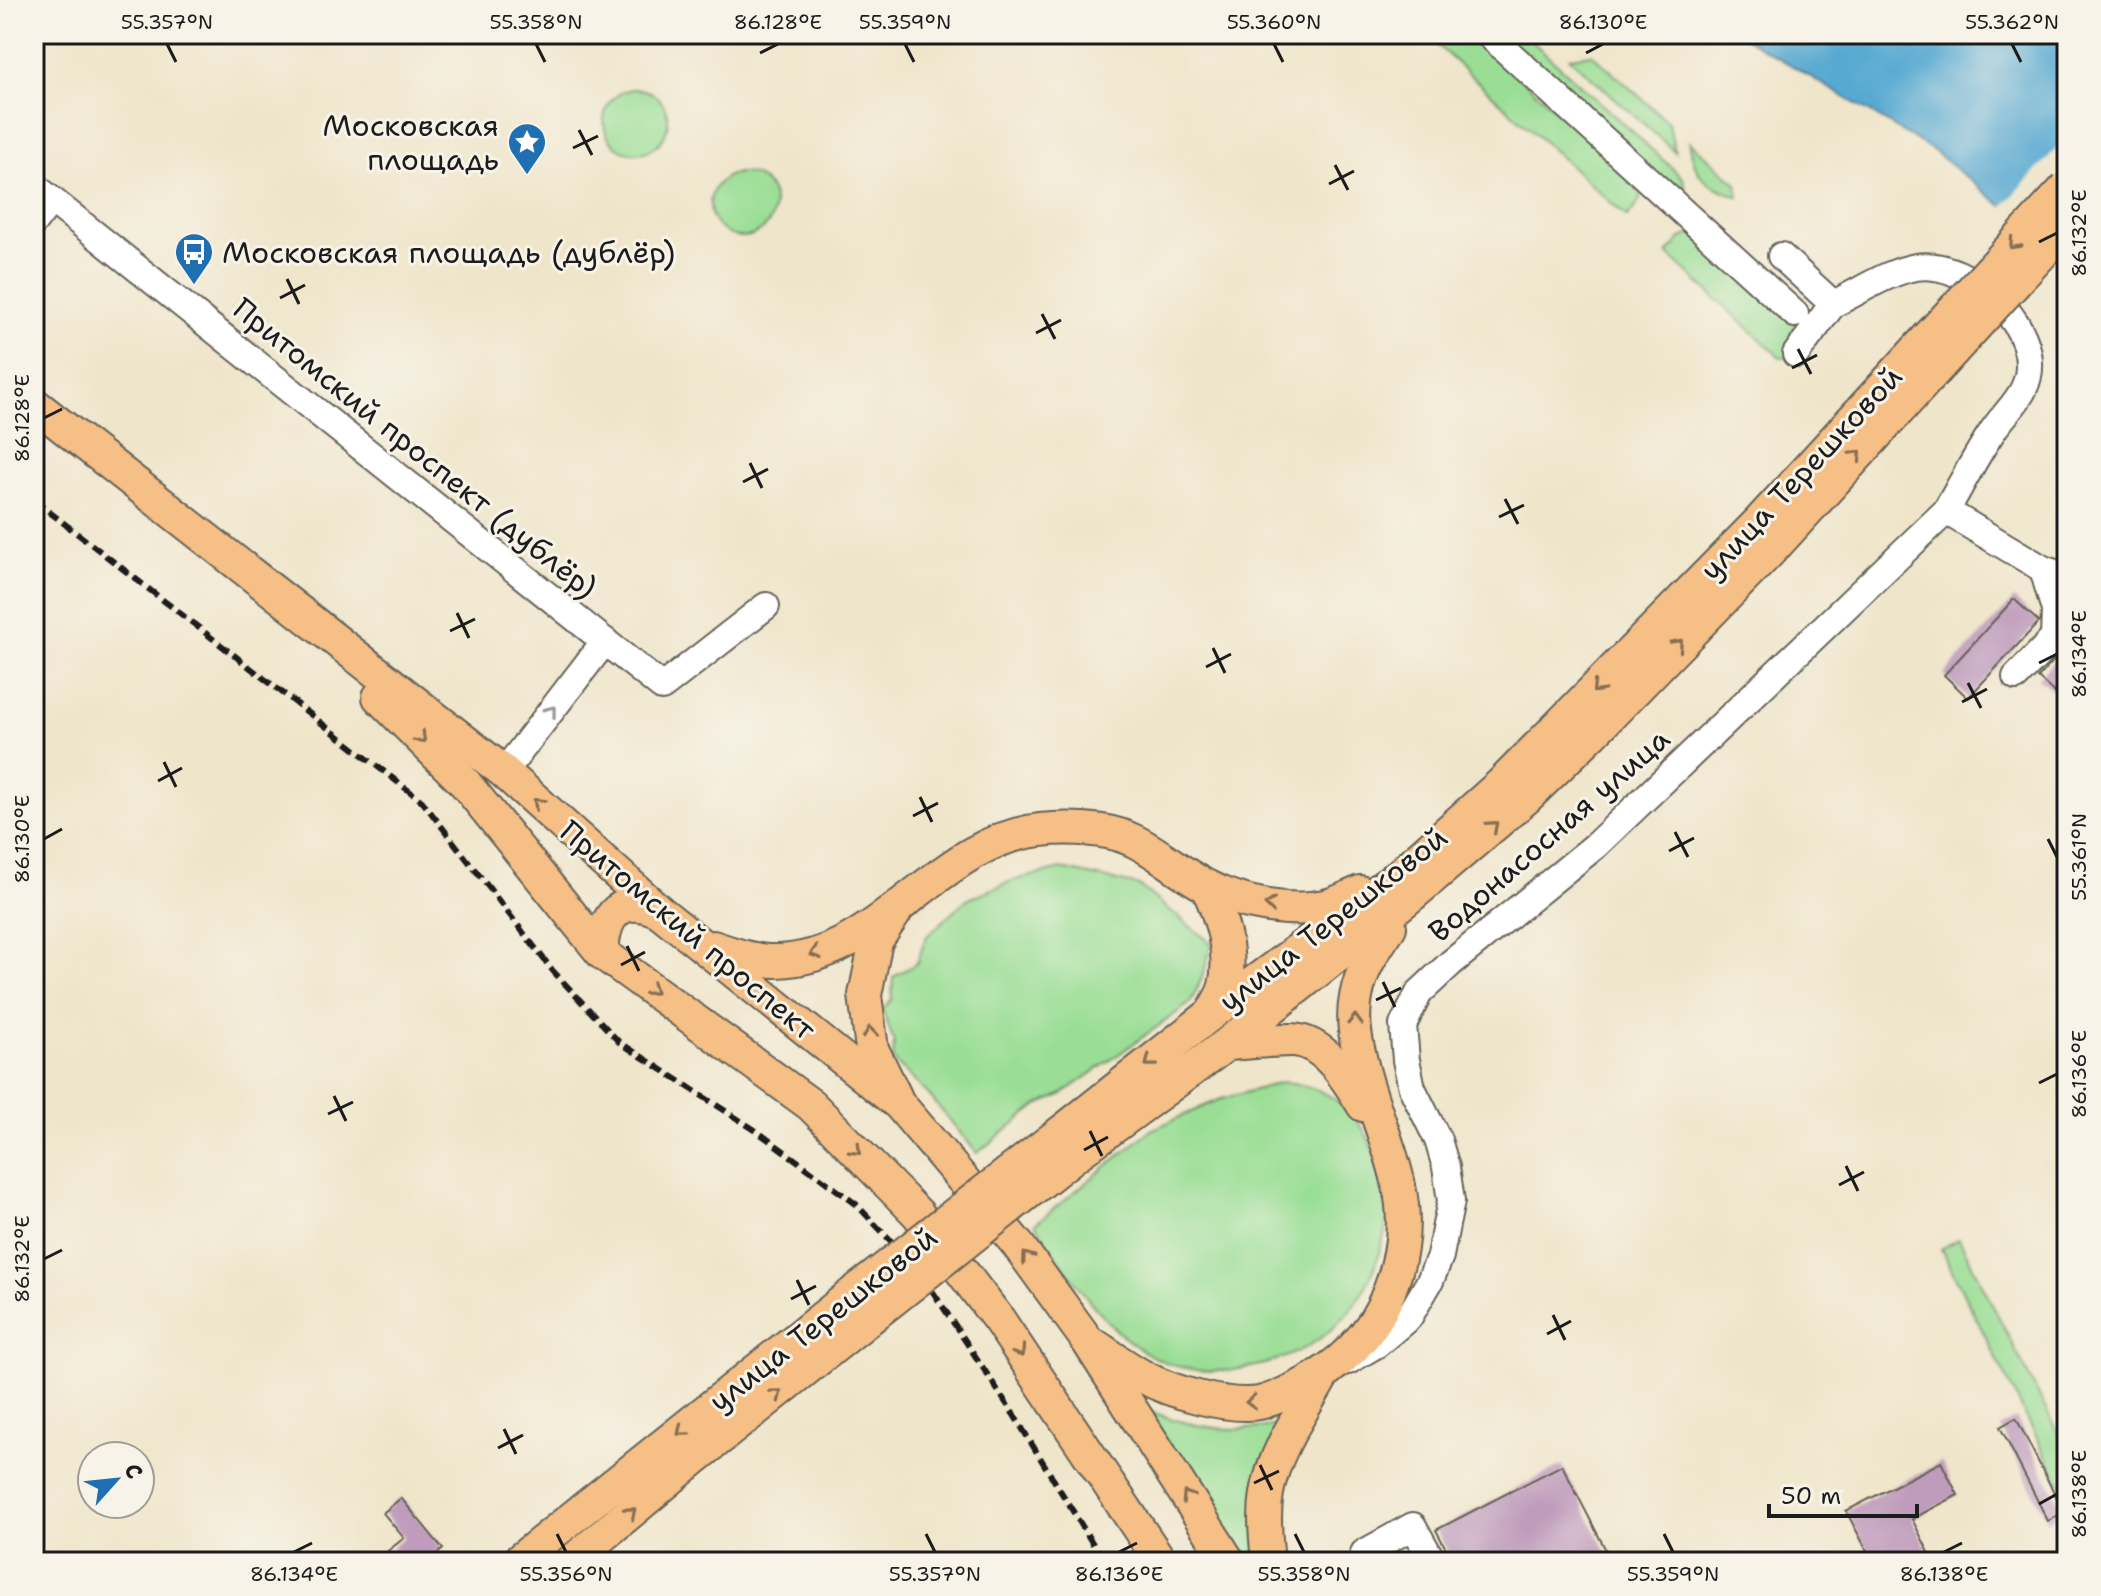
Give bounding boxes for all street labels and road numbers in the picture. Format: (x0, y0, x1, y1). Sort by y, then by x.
street label: Притомский проспект (дублёр) (224, 288, 606, 608)
street label: улица Терешковой (1691, 357, 1911, 589)
street label: Водонасосная улица (1419, 718, 1679, 951)
street label: Притомский проспект (551, 811, 825, 1050)
street label: улица Терешковой (1210, 817, 1456, 1021)
street label: улица Терешковой (700, 1217, 946, 1421)

